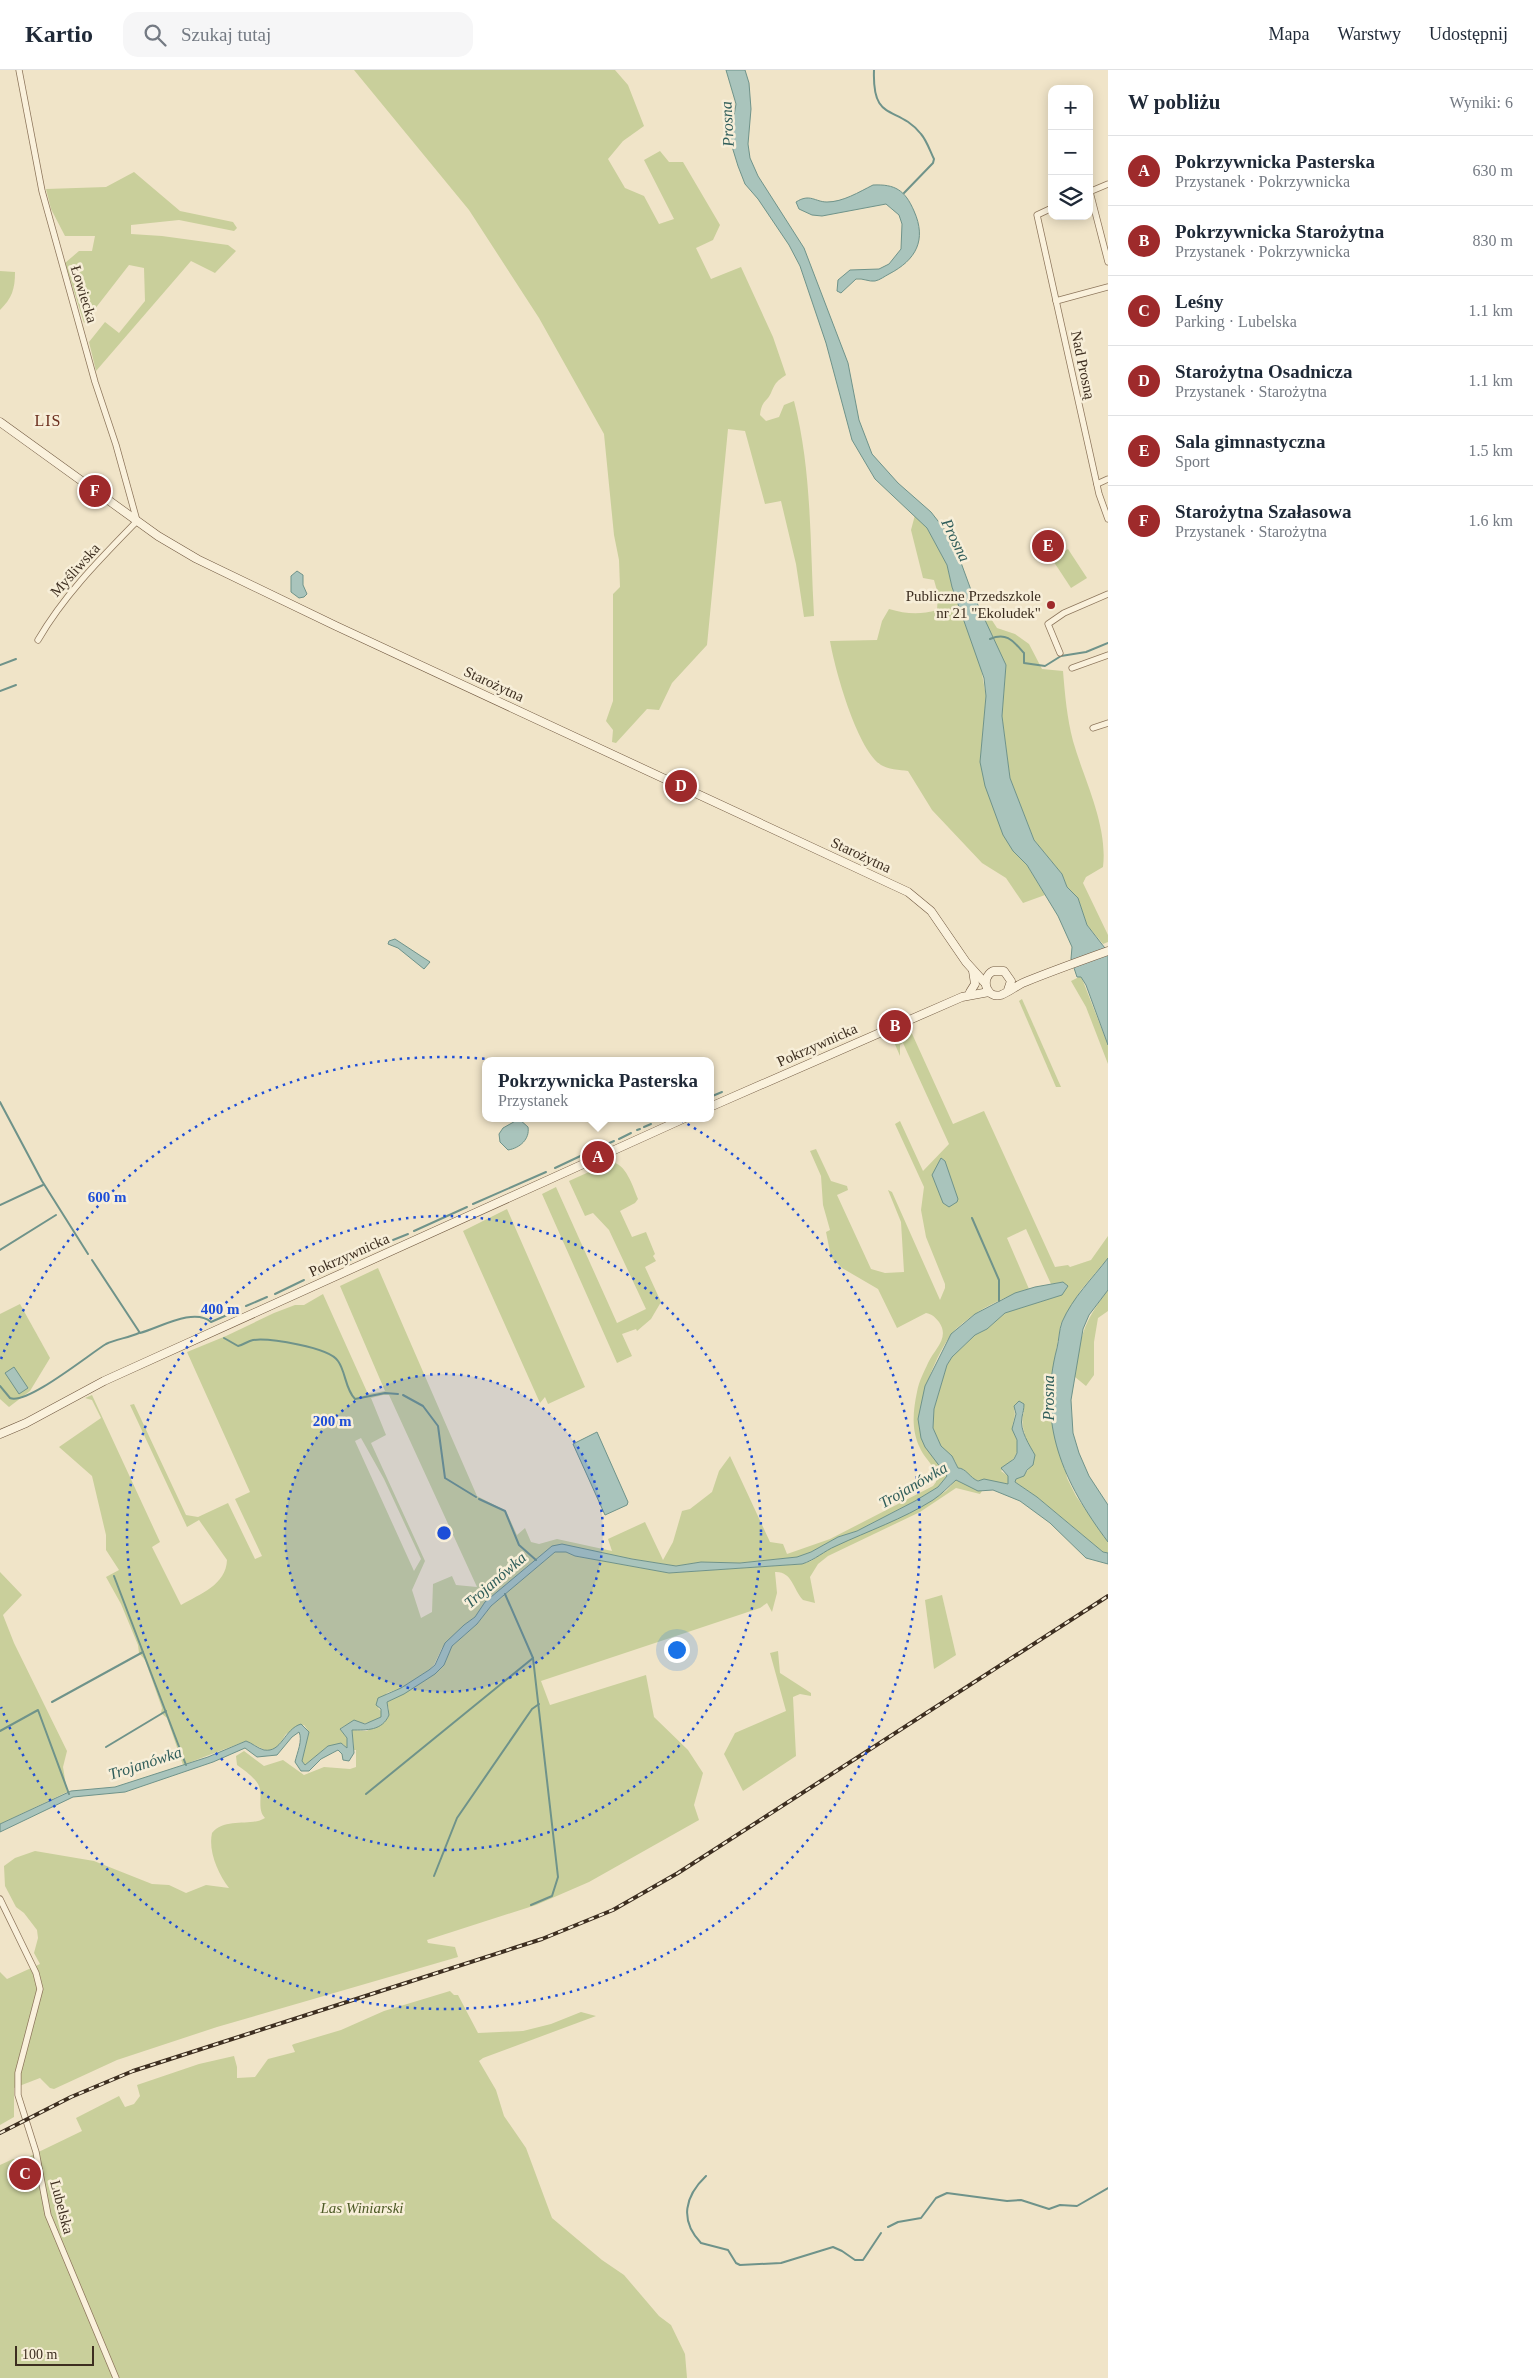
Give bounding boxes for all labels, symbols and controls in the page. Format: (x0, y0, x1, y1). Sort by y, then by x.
search box (123, 12, 473, 57)
text: Kartio (25, 21, 93, 47)
icon: search (141, 21, 169, 49)
text: Szukaj tutaj (181, 24, 271, 45)
text: Mapa (1268, 24, 1309, 44)
text: Warstwy (1337, 24, 1401, 44)
text: Udostępnij (1429, 24, 1508, 44)
map controls (1048, 85, 1093, 220)
button: + (1048, 85, 1093, 130)
text: W pobliżu (1128, 90, 1220, 114)
text: Wyniki: 6 (1450, 94, 1513, 111)
water label: Prosna (717, 101, 737, 148)
button: − (1048, 130, 1093, 175)
text: Pokrzywnicka Pasterska (1175, 151, 1375, 172)
text: A (1138, 162, 1150, 179)
text: 630 m (1473, 162, 1513, 179)
text: Przystanek · Pokrzywnicka (1175, 173, 1350, 190)
button: layers (1048, 175, 1093, 220)
text: Pokrzywnicka Starożytna (1175, 221, 1384, 242)
text: B (1139, 232, 1149, 249)
text: 830 m (1473, 232, 1513, 249)
text: Przystanek · Pokrzywnicka (1175, 243, 1350, 260)
street label: Łowiecka (68, 263, 100, 325)
text: Leśny (1175, 291, 1224, 312)
text: C (1138, 302, 1150, 319)
text: 1.1 km (1469, 302, 1513, 319)
text: Parking · Lubelska (1175, 313, 1297, 330)
street label: Nad Prosną (1068, 329, 1098, 401)
text: Starożytna Osadnicza (1175, 361, 1353, 382)
text: D (1138, 372, 1150, 389)
text: 1.1 km (1469, 372, 1513, 389)
text: Przystanek · Starożytna (1175, 383, 1327, 400)
district label: LIS (35, 412, 62, 429)
text: Sala gimnastyczna (1175, 431, 1325, 452)
text: E (1139, 442, 1149, 459)
text: 1.5 km (1469, 442, 1513, 459)
text: Sport (1175, 453, 1210, 470)
pin: F (79, 472, 111, 510)
text: Starożytna Szałasowa (1175, 501, 1351, 522)
text: F (1139, 512, 1149, 529)
text: 1.6 km (1469, 512, 1513, 529)
water label: Prosna (938, 515, 974, 564)
text: Przystanek · Starożytna (1175, 523, 1327, 540)
pin: E (1032, 527, 1064, 565)
street label: Myśliwska (47, 540, 103, 600)
place label: Publiczne Przedszkole nr 21 "Ekoludek" (906, 588, 1041, 621)
marker: Publiczne Przedszkole nr 21 "Ekoludek" (1045, 599, 1057, 611)
street label: Starożytna (462, 663, 527, 705)
pin: D (665, 767, 697, 805)
street label: Starożytna (829, 834, 894, 876)
pin: B (879, 1007, 911, 1045)
street label: Pokrzywnicka (775, 1020, 860, 1070)
popup (482, 1057, 714, 1122)
text: Pokrzywnicka Pasterska (498, 1070, 698, 1091)
text: Przystanek (498, 1092, 568, 1109)
pin: A (582, 1138, 614, 1176)
text: 600 m (88, 1189, 127, 1205)
street label: Pokrzywnicka (307, 1230, 392, 1280)
text: 400 m (201, 1301, 240, 1317)
water label: Prosna (1040, 1375, 1057, 1422)
text: 200 m (313, 1413, 352, 1429)
water label: Trojanówka (876, 1459, 951, 1512)
centre of rings (435, 1524, 453, 1542)
water label: Trojanówka (461, 1549, 530, 1612)
your location (664, 1637, 690, 1663)
water label: Trojanówka (106, 1743, 184, 1784)
pin: C (9, 2155, 41, 2193)
street label: Lubelska (47, 2178, 77, 2236)
park label: Las Winiarski (320, 2200, 403, 2216)
scale bar (15, 2343, 94, 2366)
text: 100 m (22, 2347, 57, 2362)

